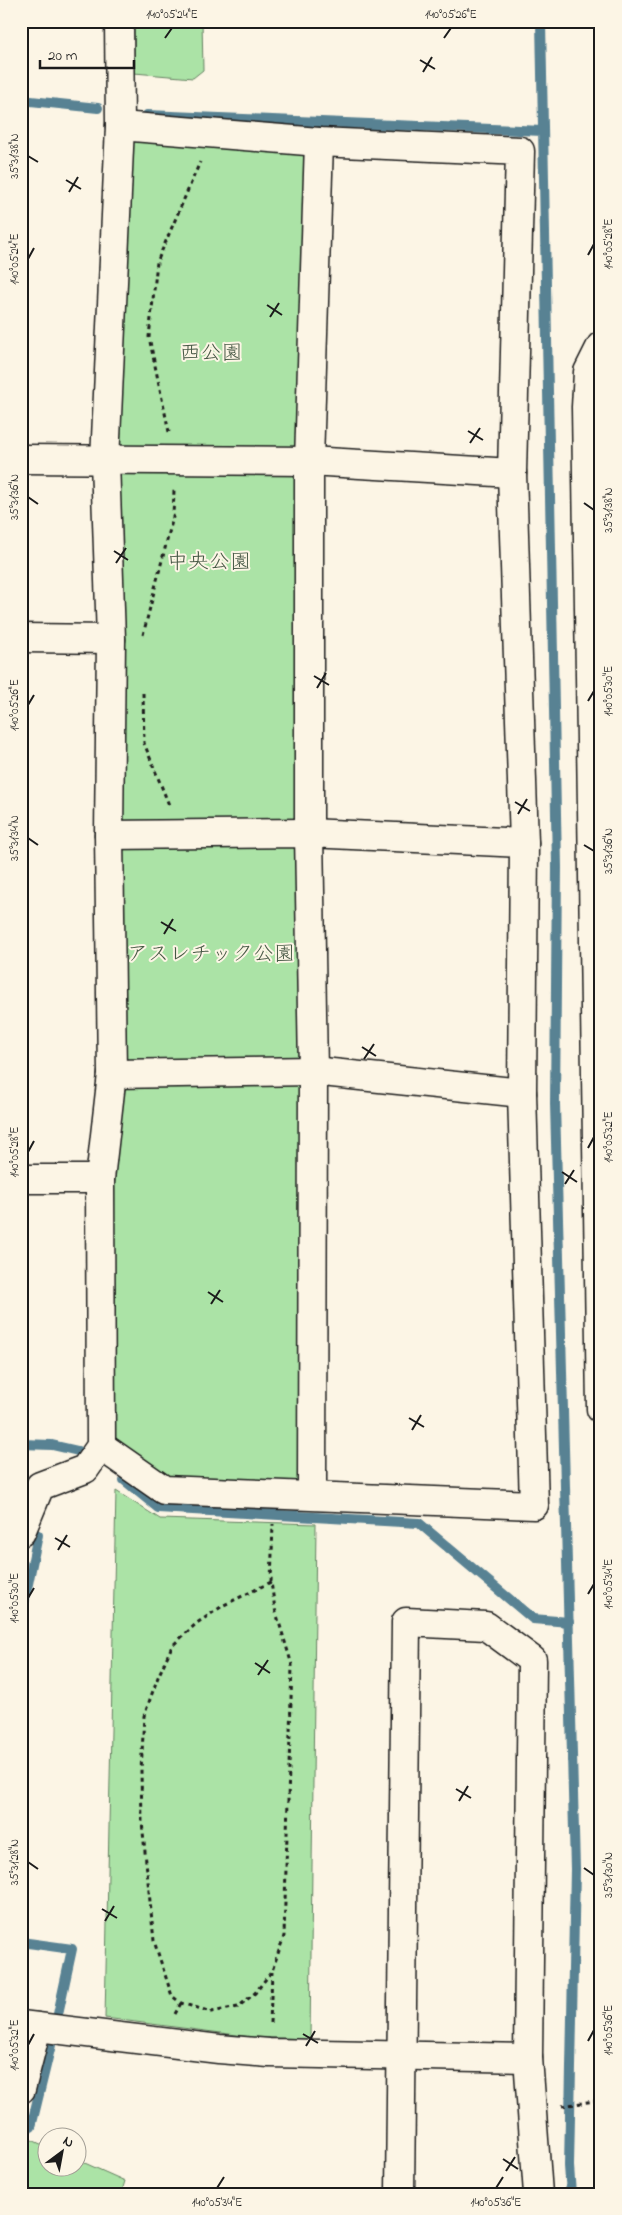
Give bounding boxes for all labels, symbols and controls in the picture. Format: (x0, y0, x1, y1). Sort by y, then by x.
text: 140°05'24"E (146, 6, 198, 24)
text: 140°05'26"E (425, 6, 477, 24)
scale bar (40, 38, 134, 70)
text: 20 m (48, 45, 78, 67)
text: 35°31'38"N (6, 133, 24, 179)
text: 140°05'28"E (600, 218, 618, 270)
text: 140°05'24"E (6, 233, 24, 285)
park label: 西公園 (180, 339, 243, 369)
text: 35°31'36"N (6, 474, 24, 520)
text: 35°31'38"N (600, 487, 618, 533)
park label: 中央公園 (167, 548, 251, 578)
text: 140°05'30"E (600, 666, 618, 716)
text: 140°05'26"E (6, 679, 24, 731)
text: 35°31'34"N (6, 815, 24, 861)
text: 35°31'36"N (600, 828, 618, 874)
park label: アスレチック公園 (127, 940, 295, 970)
text: 140°05'32"E (600, 1111, 618, 1163)
text: 140°05'28"E (6, 1126, 24, 1178)
text: 140°05'34"E (600, 1559, 618, 1609)
text: 140°05'30"E (6, 1573, 24, 1623)
text: 35°31'28"N (6, 1839, 24, 1885)
text: 35°31'30"N (600, 1852, 618, 1898)
text: 140°05'36"E (600, 2005, 618, 2055)
text: 140°05'32"E (6, 2019, 24, 2071)
north arrow (38, 2128, 88, 2178)
text: N (59, 2131, 78, 2154)
text: 140°05'34"E (192, 2194, 242, 2212)
text: 140°05'36"E (471, 2194, 521, 2212)

